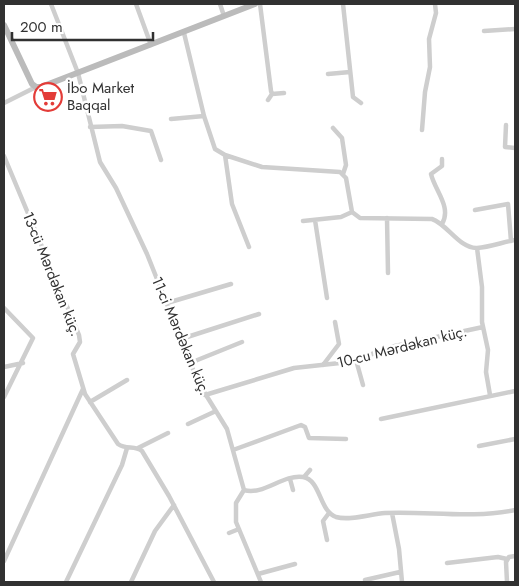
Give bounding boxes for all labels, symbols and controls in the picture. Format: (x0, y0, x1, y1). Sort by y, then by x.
scale bar (12, 10, 154, 42)
text: 200 m (20, 16, 63, 38)
place label: İbo Market Baqqal (67, 77, 135, 116)
supermarket icon: İbo Market Baqqal (33, 82, 63, 112)
street label: 13-cü Mərdəkan küç. (17, 208, 87, 340)
street label: 11-ci Mərdəkan küç. (146, 273, 216, 399)
street label: 10-cu Mərdəkan küç. (335, 320, 469, 374)

